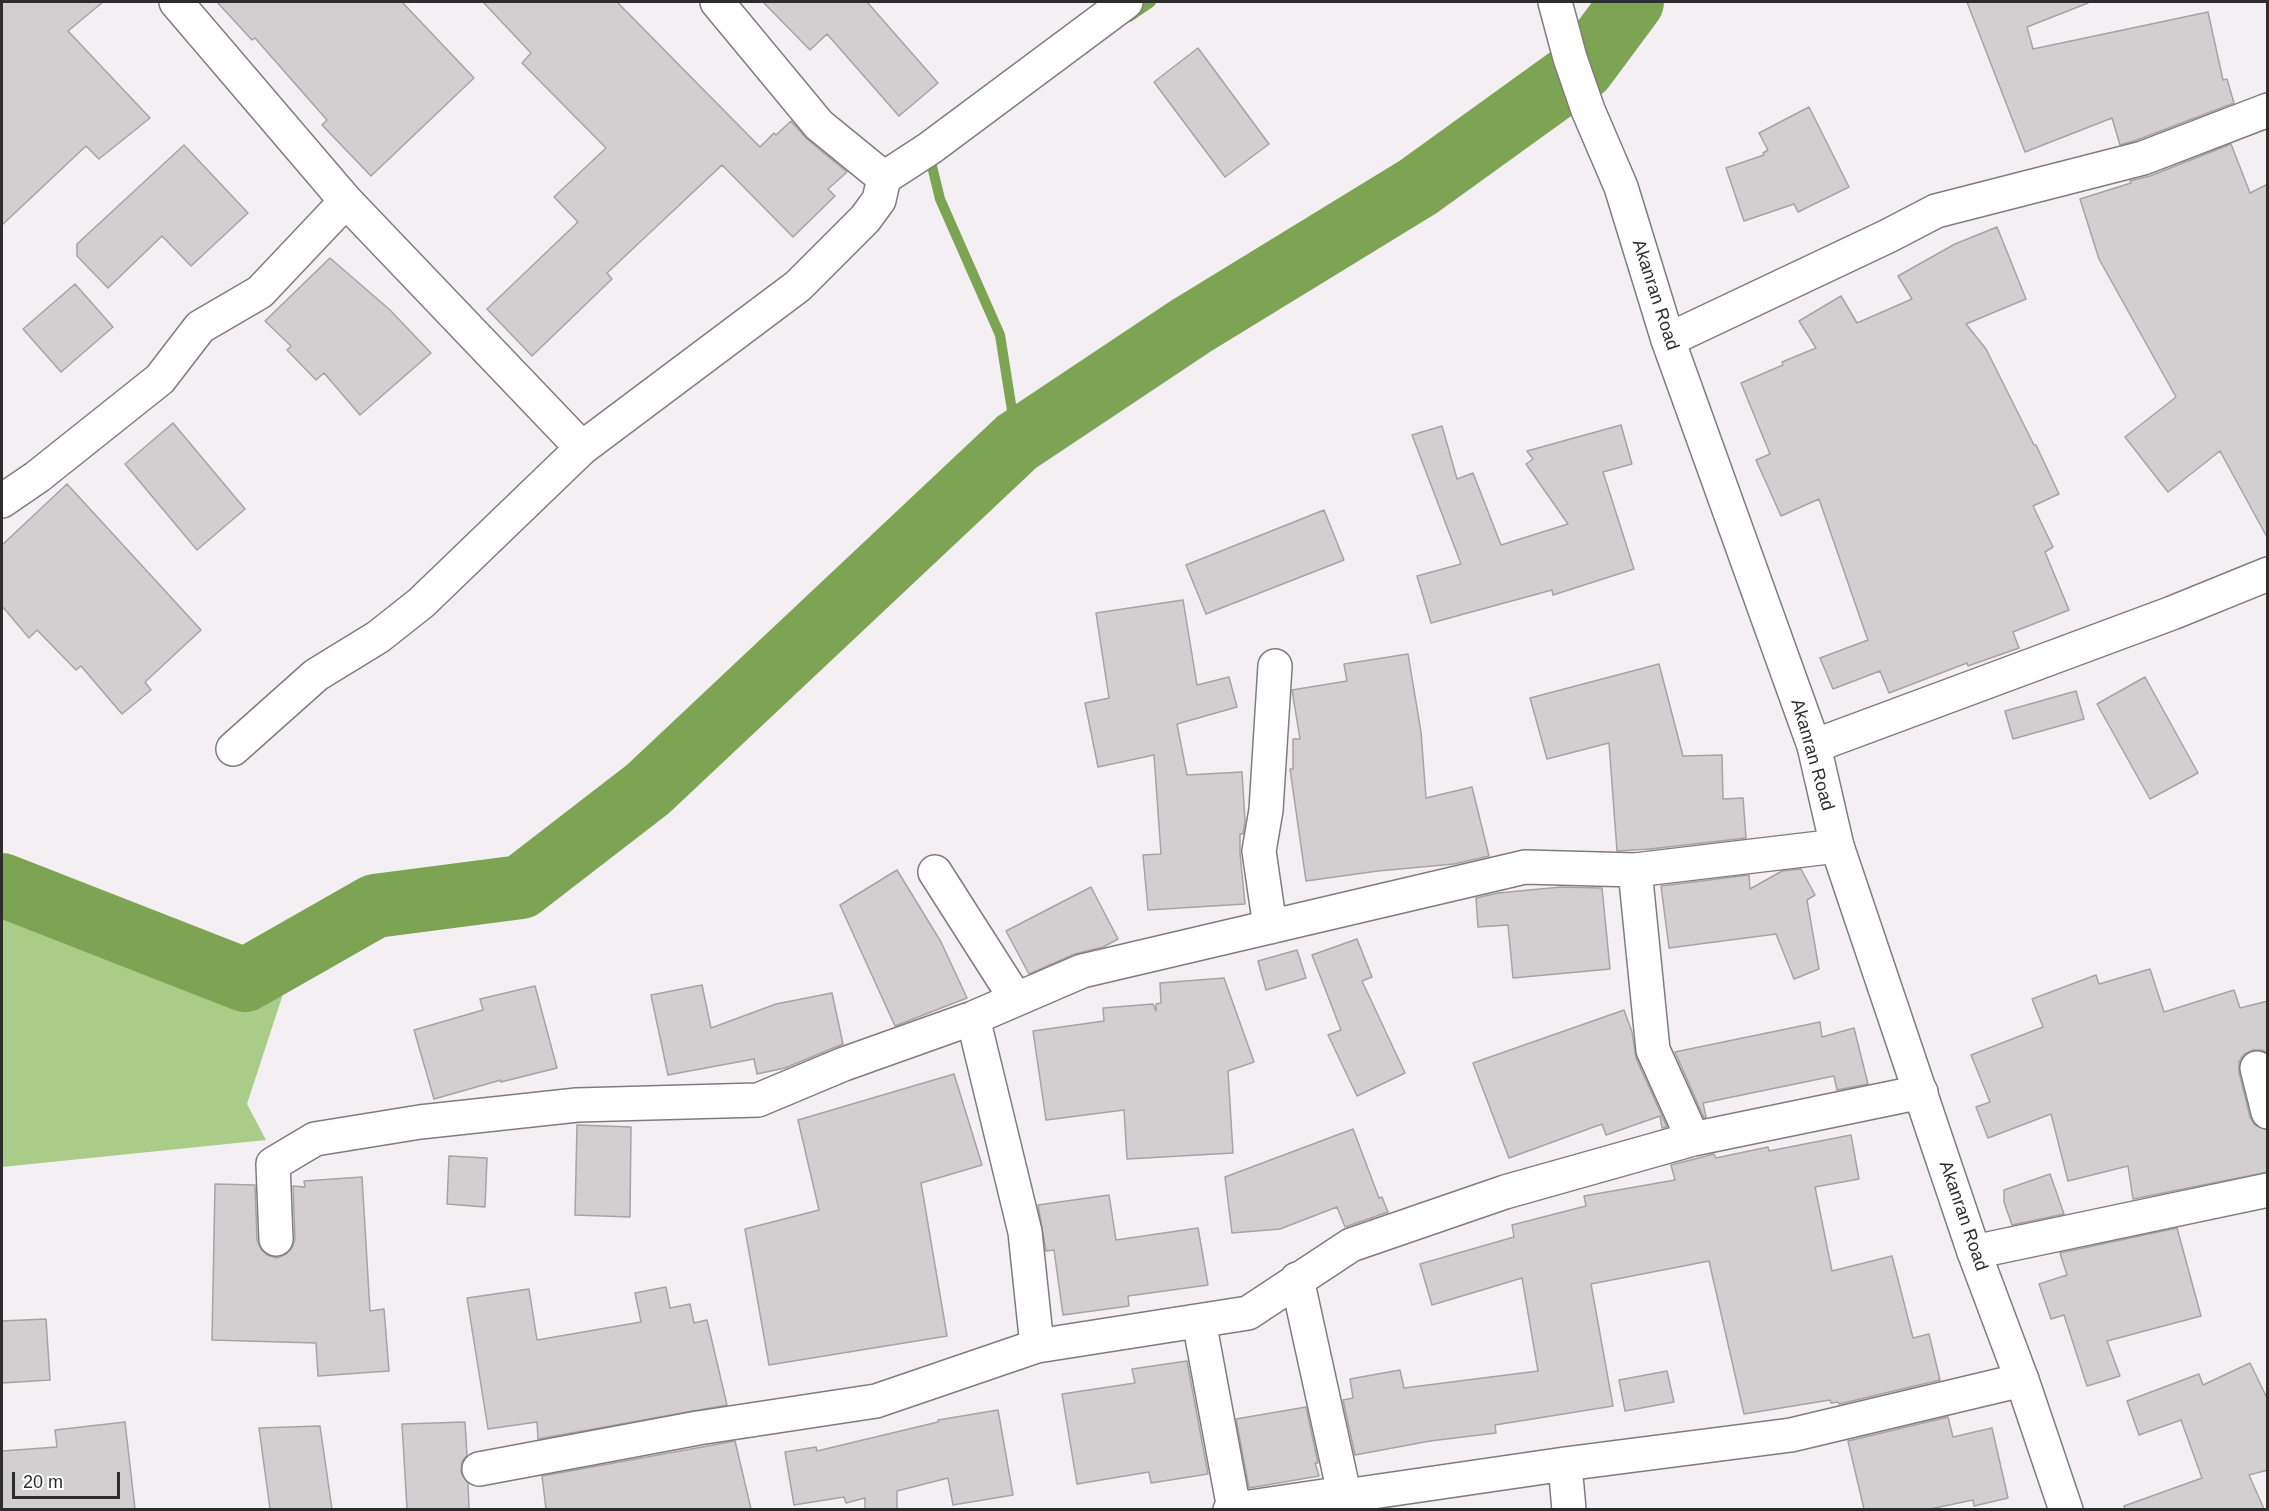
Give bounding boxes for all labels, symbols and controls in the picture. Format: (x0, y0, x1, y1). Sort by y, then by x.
street label: Akanran Road (1627, 237, 1683, 353)
street label: Akanran Road (1786, 697, 1838, 813)
street label: Akanran Road (1934, 1158, 1992, 1274)
scale bar (15, 1460, 123, 1498)
text: 20 m (23, 1472, 63, 1492)

